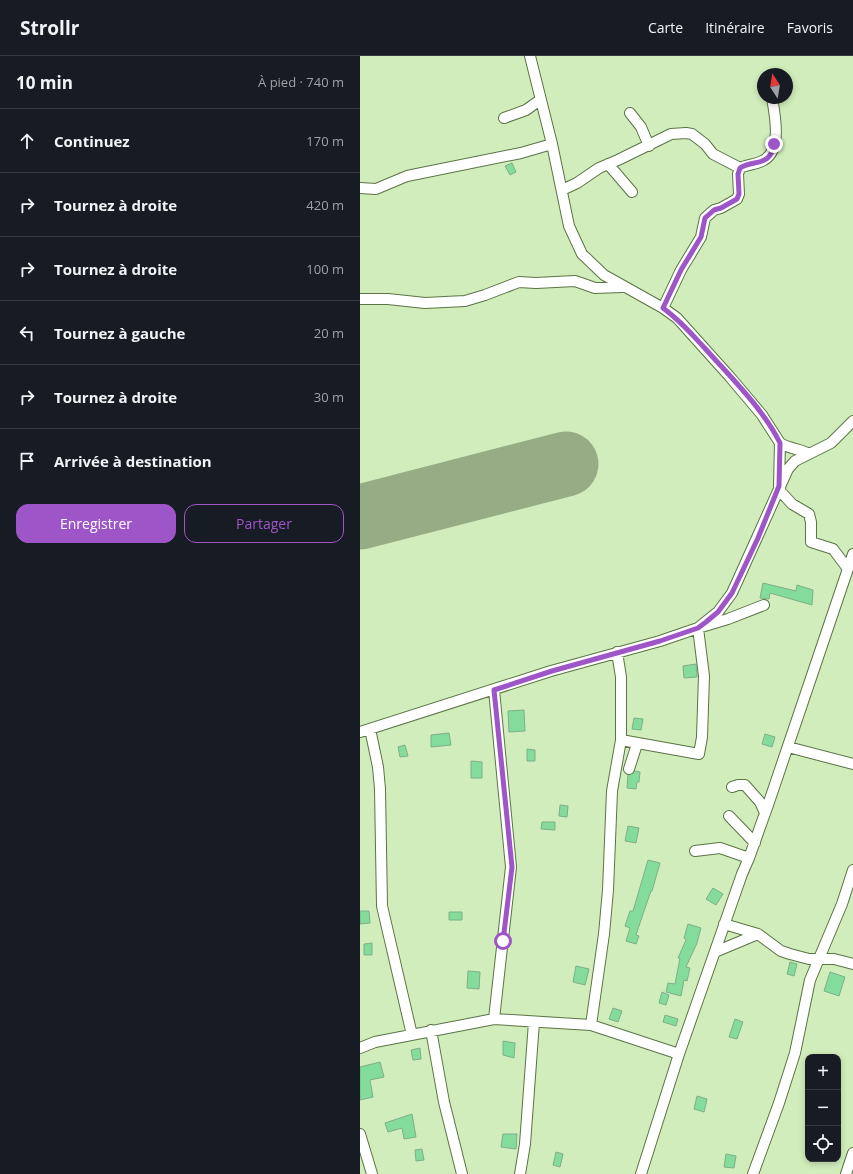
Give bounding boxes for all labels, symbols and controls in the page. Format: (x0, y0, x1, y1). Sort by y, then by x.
text: Strollr (20, 15, 79, 41)
text: Carte (648, 18, 683, 37)
text: Itinéraire (705, 18, 765, 37)
text: Favoris (787, 18, 833, 37)
north arrow (757, 68, 793, 104)
text: 10 min (16, 71, 73, 94)
text: À pied · 740 m (258, 73, 344, 91)
icon: ahead (16, 130, 38, 152)
text: Continuez (54, 131, 130, 151)
text: 170 m (306, 132, 344, 150)
route end (765, 135, 783, 153)
icon: right (16, 194, 38, 216)
text: Tournez à droite (54, 195, 177, 215)
text: 420 m (306, 196, 344, 214)
icon: right (16, 258, 38, 280)
text: Tournez à droite (54, 259, 177, 279)
text: 100 m (306, 260, 344, 278)
icon: left (16, 322, 38, 344)
text: Tournez à gauche (54, 323, 185, 343)
text: 20 m (314, 324, 344, 342)
icon: right (16, 386, 38, 408)
text: Tournez à droite (54, 387, 177, 407)
text: 30 m (314, 388, 344, 406)
icon: arrive (16, 450, 38, 472)
text: Arrivée à destination (54, 451, 212, 471)
button: Enregistrer (16, 504, 176, 543)
button: Partager (184, 504, 344, 543)
route start (494, 932, 512, 950)
map controls (805, 1054, 841, 1162)
button: + (805, 1054, 841, 1090)
button: − (805, 1090, 841, 1126)
button: locate (805, 1126, 841, 1162)

